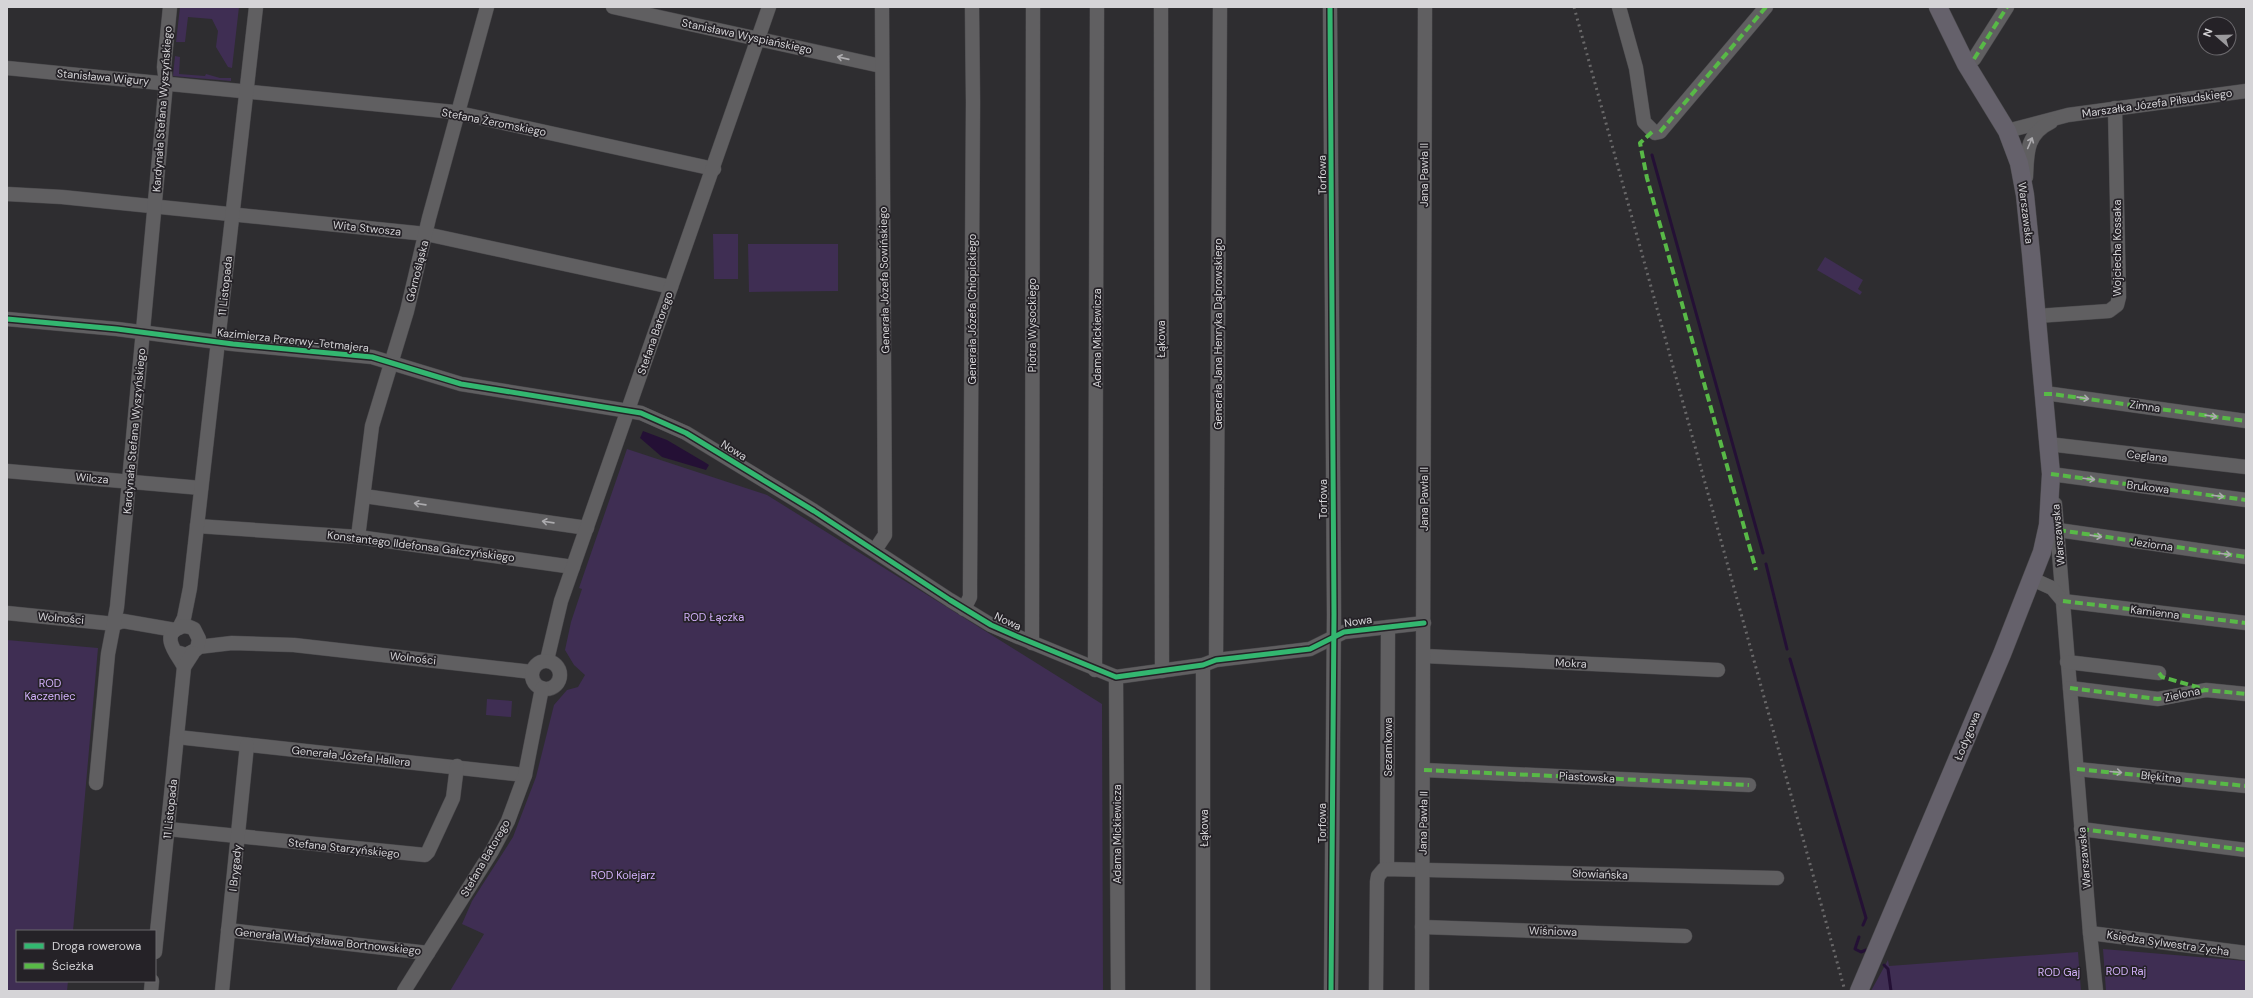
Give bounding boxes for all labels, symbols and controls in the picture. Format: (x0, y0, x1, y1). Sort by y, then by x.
street label: Stanisława Wyspiańskiego (680, 15, 814, 57)
north arrow (2197, 16, 2237, 56)
street label: Kardynała Stefana Wyszyńskiego (149, 26, 175, 192)
text: N (2200, 26, 2216, 39)
one-way arrow (837, 53, 850, 61)
street label: Stanisława Wigury (56, 66, 150, 88)
street label: Marszałka Józefa Piłsudskiego (2081, 86, 2233, 120)
street label: Stefana Żeromskiego (441, 105, 547, 139)
one-way arrow (2027, 137, 2034, 149)
street label: Jana Pawła II (1417, 143, 1431, 207)
street label: Torfowa (1315, 155, 1329, 195)
street label: Warszawska (2015, 181, 2037, 245)
street label: Wojciecha Kossaka (2110, 199, 2124, 297)
street label: Generała Józefa Sowińskiego (876, 206, 892, 354)
street label: Wita Stwosza (332, 217, 402, 239)
street label: Generała Józefa Chłopickiego (965, 234, 979, 384)
street label: Generała Jana Henryka Dąbrowskiego (1211, 238, 1225, 430)
street label: Górnośląska (403, 239, 431, 303)
street label: 11 Listopada (215, 255, 235, 317)
street label: Piotra Wysockiego (1025, 278, 1039, 372)
street label: Adama Mickiewicza (1090, 288, 1104, 388)
street label: Stefana Batorego (634, 290, 676, 376)
street label: Łąkowa (1154, 320, 1168, 358)
street label: Kazimierza Przerwy-Tetmajera (216, 325, 370, 355)
street label: Kardynała Stefana Wyszyńskiego (120, 348, 148, 514)
one-way arrow (2076, 394, 2089, 402)
street label: Zimna (2129, 397, 2161, 415)
one-way arrow (2205, 412, 2218, 420)
street label: Nowa (718, 437, 750, 463)
street label: Ceglana (2126, 447, 2168, 465)
street label: Jana Pawła II (1417, 467, 1431, 531)
street label: Wilcza (75, 470, 109, 486)
one-way arrow (2082, 475, 2095, 483)
street label: Brukowa (2126, 477, 2170, 497)
street label: Torfowa (1316, 479, 1330, 519)
one-way arrow (2211, 492, 2224, 500)
one-way arrow (413, 500, 426, 508)
street label: Warszawska (2048, 503, 2068, 566)
one-way arrow (542, 518, 555, 526)
street label: Konstantego Ildefonsa Gałczyńskiego (326, 528, 516, 564)
one-way arrow (2089, 532, 2102, 540)
street label: Jeziorna (2130, 534, 2174, 554)
one-way arrow (2218, 550, 2231, 558)
street label: Kamienna (2130, 602, 2180, 622)
street label: Wolności (37, 609, 85, 627)
street label: Nowa (992, 609, 1024, 633)
park label: ROD Łączka (684, 610, 744, 624)
street label: Nowa (1343, 612, 1373, 630)
street label: Wolności (389, 649, 437, 667)
street label: Mokra (1555, 655, 1587, 671)
park label: ROD Kaczeniec (24, 676, 76, 703)
street label: Zielona (2163, 683, 2201, 705)
street label: Łodygowa (1951, 710, 1983, 762)
street label: Sezamkowa (1381, 717, 1395, 777)
street label: Generała Józefa Hallera (291, 743, 411, 769)
street label: Błękitna (2140, 768, 2182, 786)
street label: Piastowska (1559, 769, 1615, 785)
one-way arrow (2109, 769, 2122, 776)
street label: 11 Listopada (160, 778, 180, 840)
street label: Adama Mickiewicza (1110, 784, 1124, 884)
street label: Jana Pawła II (1415, 791, 1431, 855)
street label: Torfowa (1315, 803, 1329, 843)
street label: Łąkowa (1197, 809, 1211, 847)
street label: Stefana Batorego (457, 817, 513, 899)
street label: Warszawska (2074, 826, 2094, 889)
street label: Stefana Starzyńskiego (288, 835, 400, 861)
street label: I Brygady (226, 844, 244, 892)
street label: Słowiańska (1572, 866, 1628, 882)
park label: ROD Kolejarz (591, 868, 655, 882)
street label: Wiśniowa (1529, 923, 1577, 939)
street label: Generała Władysława Bortnowskiego (234, 924, 422, 958)
street label: Księdza Sylwestra Zycha (2106, 927, 2230, 959)
legend (16, 930, 156, 982)
text: Droga rowerowa (52, 938, 141, 954)
text: Ścieżka (52, 958, 94, 974)
park label: ROD Raj (2106, 964, 2146, 978)
park label: ROD Gaj (2038, 965, 2080, 979)

